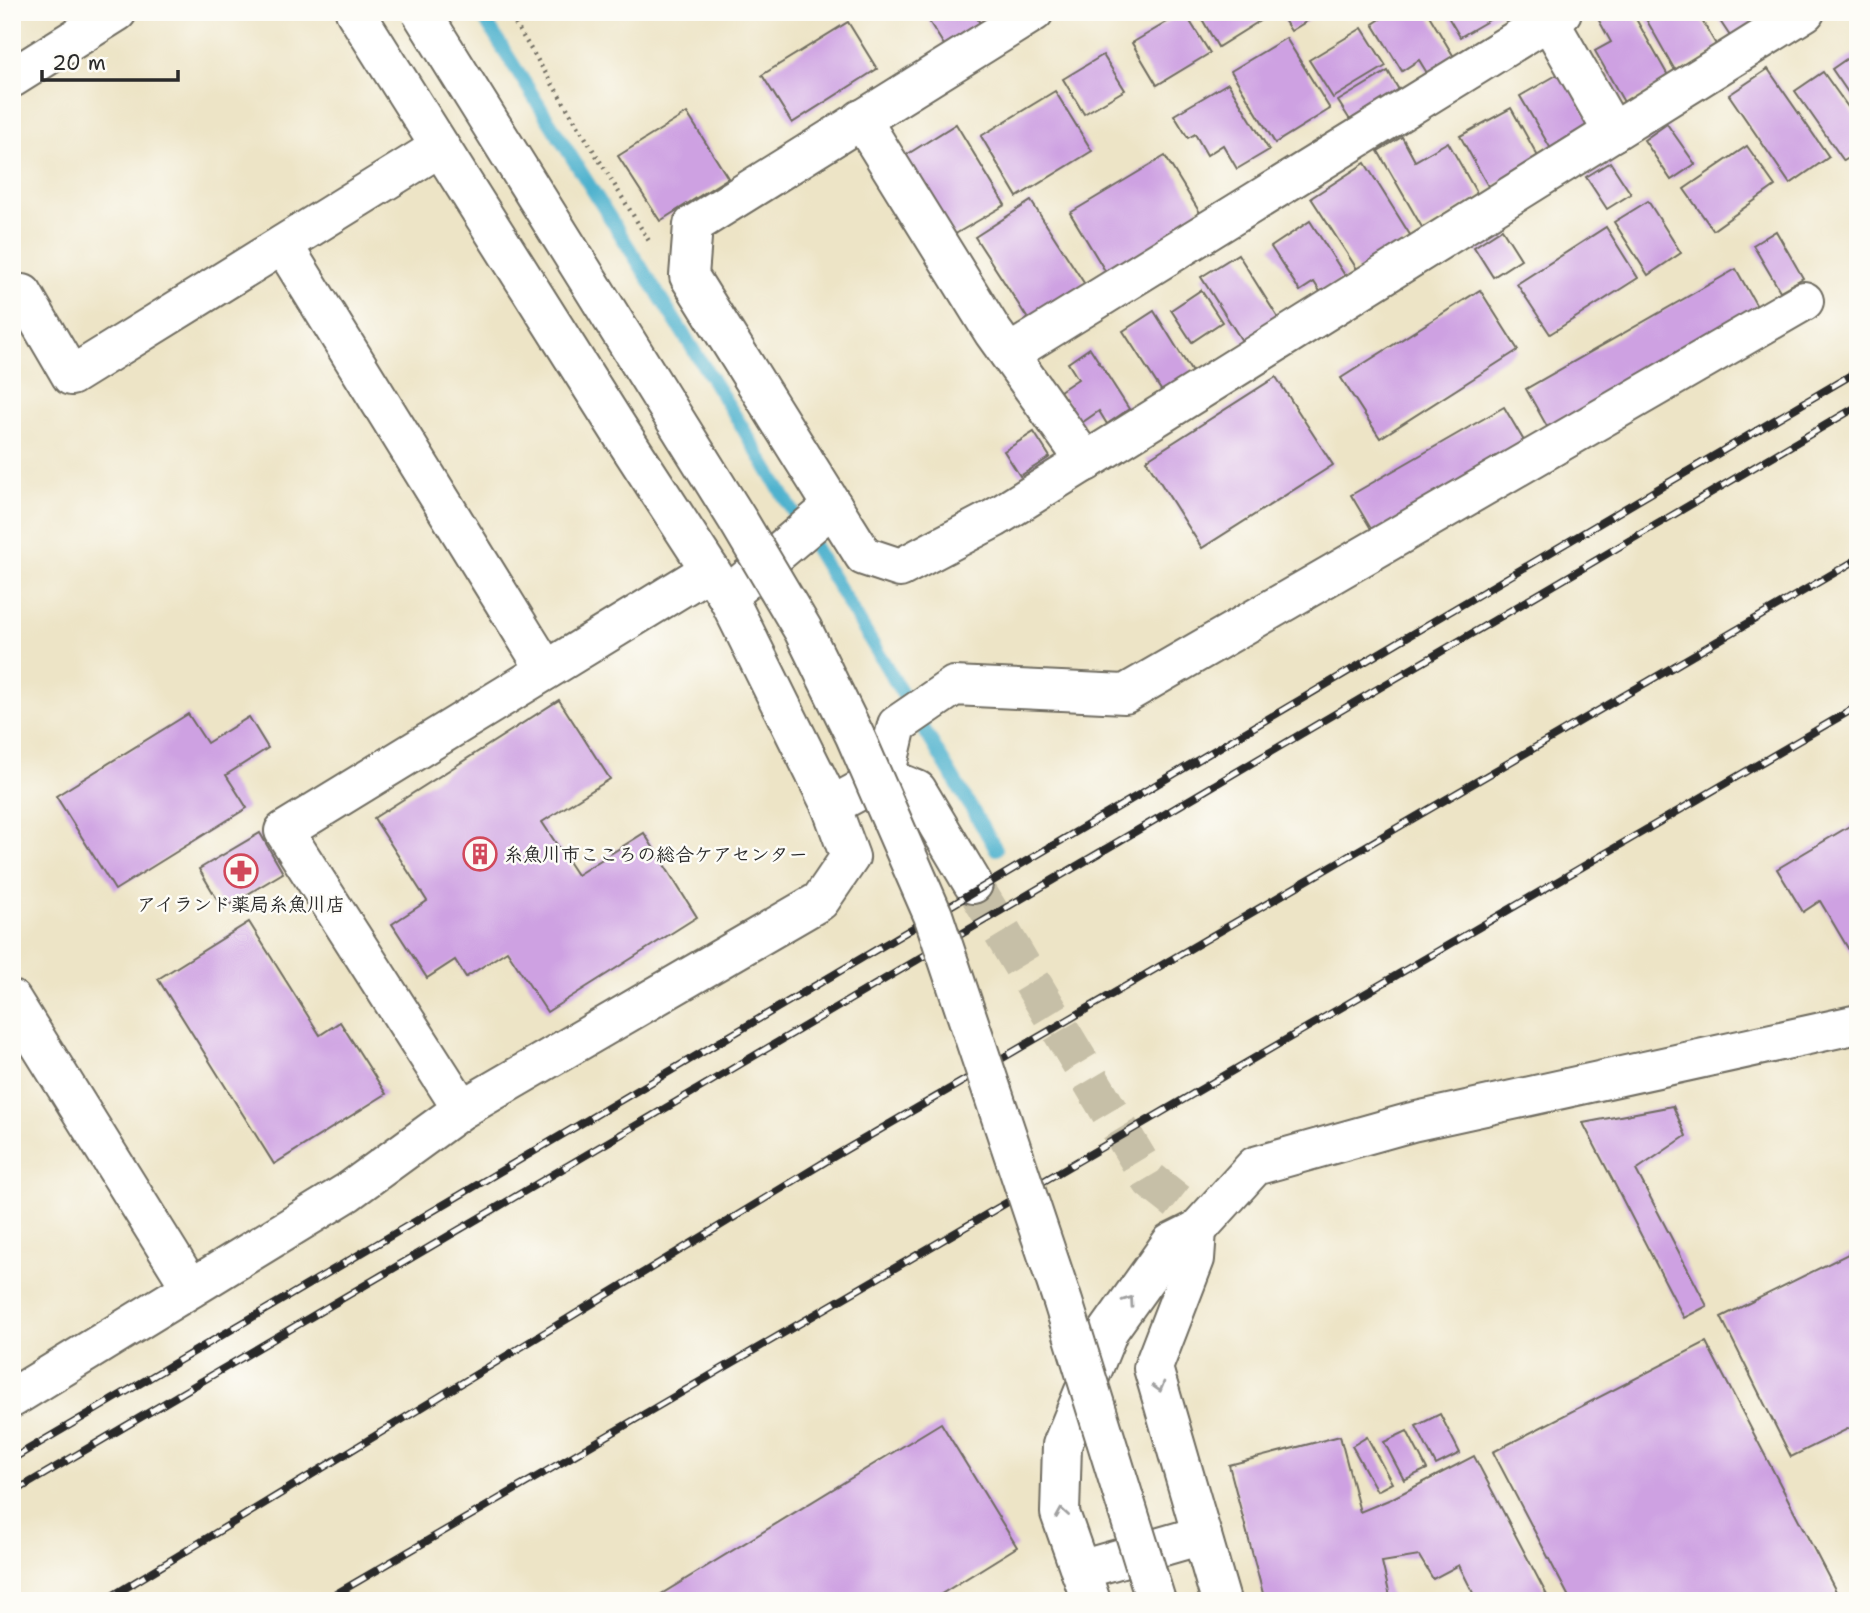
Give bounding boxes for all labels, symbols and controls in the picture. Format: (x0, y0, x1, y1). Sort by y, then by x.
scale bar (42, 38, 178, 82)
text: 20 m (52, 49, 106, 77)
building icon: 糸魚川市こころの総合ケアセンター (461, 835, 499, 873)
place label: 糸魚川市こころの総合ケアセンター (504, 842, 808, 867)
pharmacy icon: アイランド薬局糸魚川店 (222, 852, 260, 890)
place label: アイランド薬局糸魚川店 (137, 892, 345, 917)
one-way arrow (1121, 1296, 1133, 1309)
one-way arrow (1150, 1381, 1165, 1393)
one-way arrow (1055, 1507, 1070, 1519)

